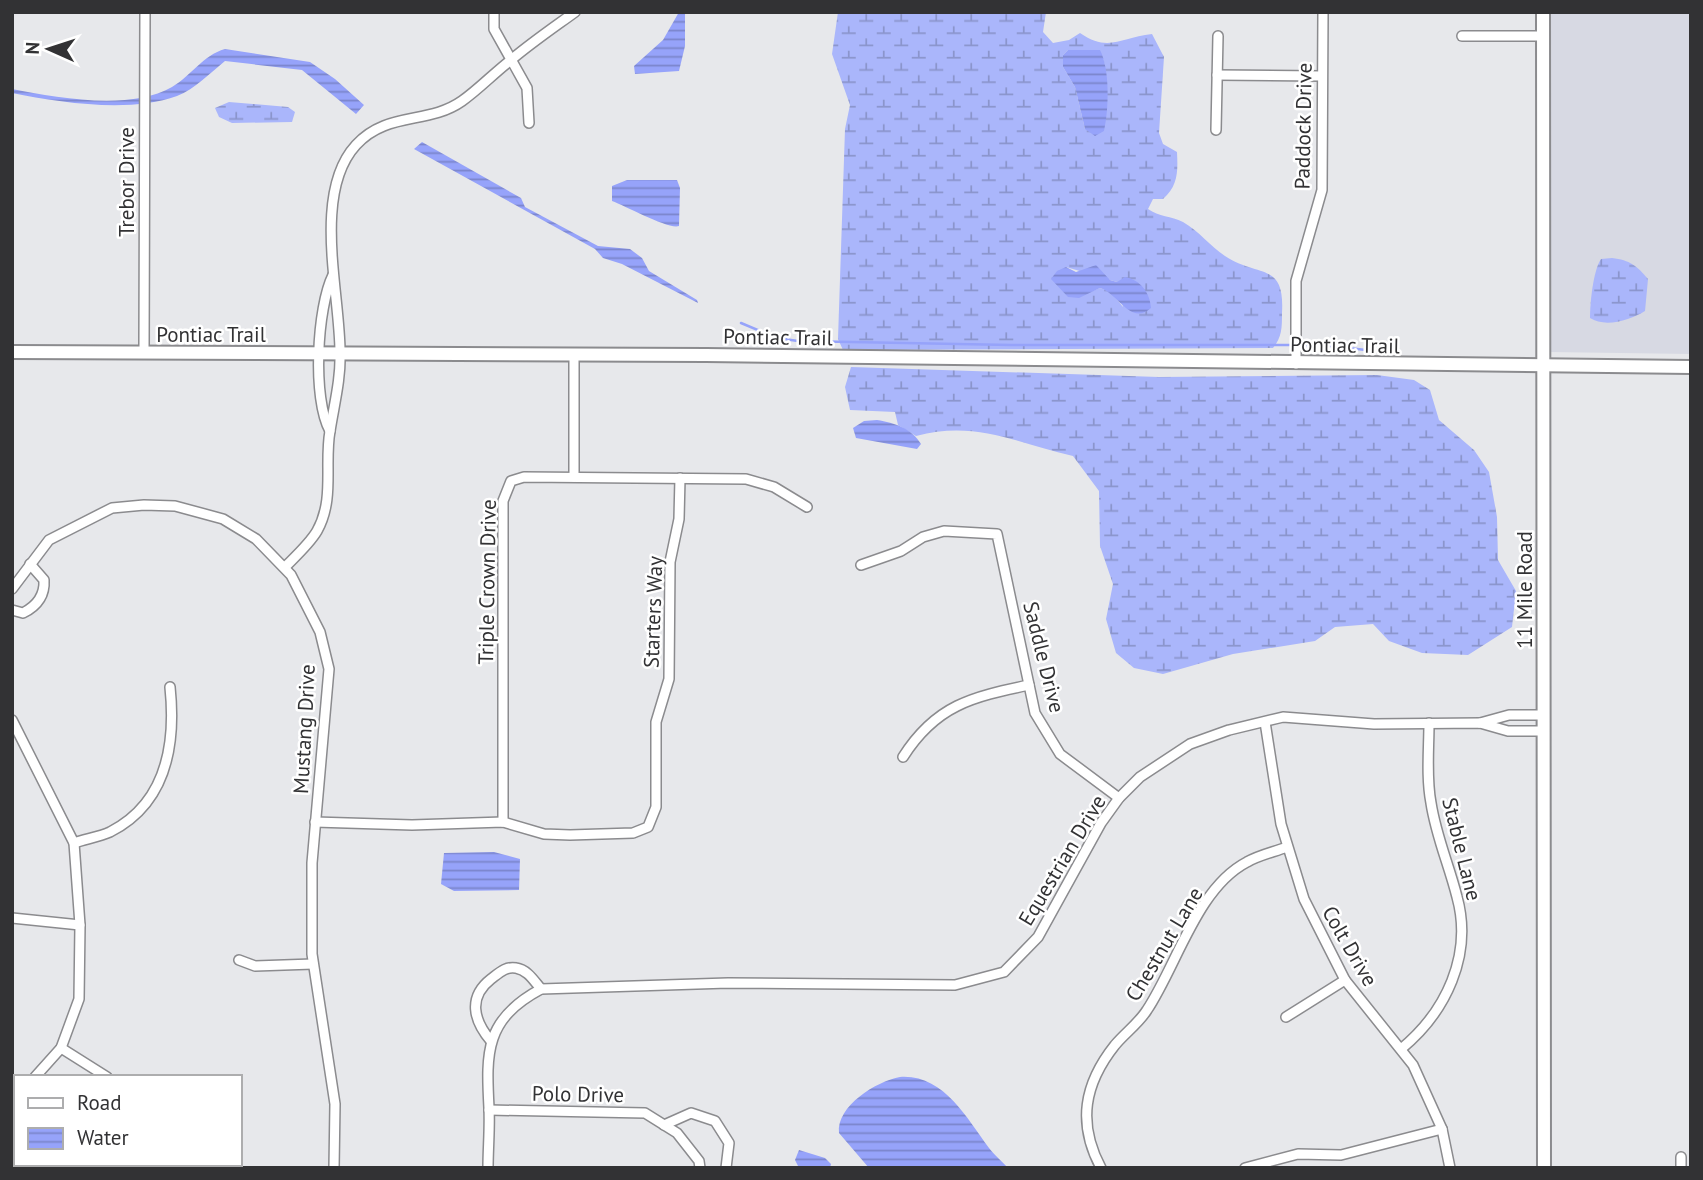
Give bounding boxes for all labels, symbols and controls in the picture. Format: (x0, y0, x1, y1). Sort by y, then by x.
north arrow (14, 14, 84, 84)
text: N (20, 41, 44, 55)
street label: Paddock Drive (1288, 62, 1318, 190)
street label: Trebor Drive (113, 127, 140, 237)
street label: Pontiac Trail (156, 321, 266, 348)
street label: Pontiac Trail (723, 323, 833, 351)
street label: Pontiac Trail (1290, 331, 1400, 359)
street label: Triple Crown Drive (472, 499, 502, 665)
street label: 11 Mile Road (1511, 531, 1538, 649)
street label: Starters Way (638, 555, 668, 668)
street label: Saddle Drive (1017, 599, 1071, 715)
street label: Mustang Drive (287, 664, 321, 794)
street label: Equestrian Drive (1012, 790, 1112, 930)
street label: Stable Lane (1436, 795, 1488, 903)
street label: Chestnut Lane (1119, 882, 1209, 1006)
street label: Colt Drive (1316, 901, 1384, 991)
legend (14, 1075, 242, 1166)
street label: Polo Drive (532, 1080, 624, 1108)
text: Road (77, 1089, 121, 1116)
text: Water (77, 1124, 129, 1151)

